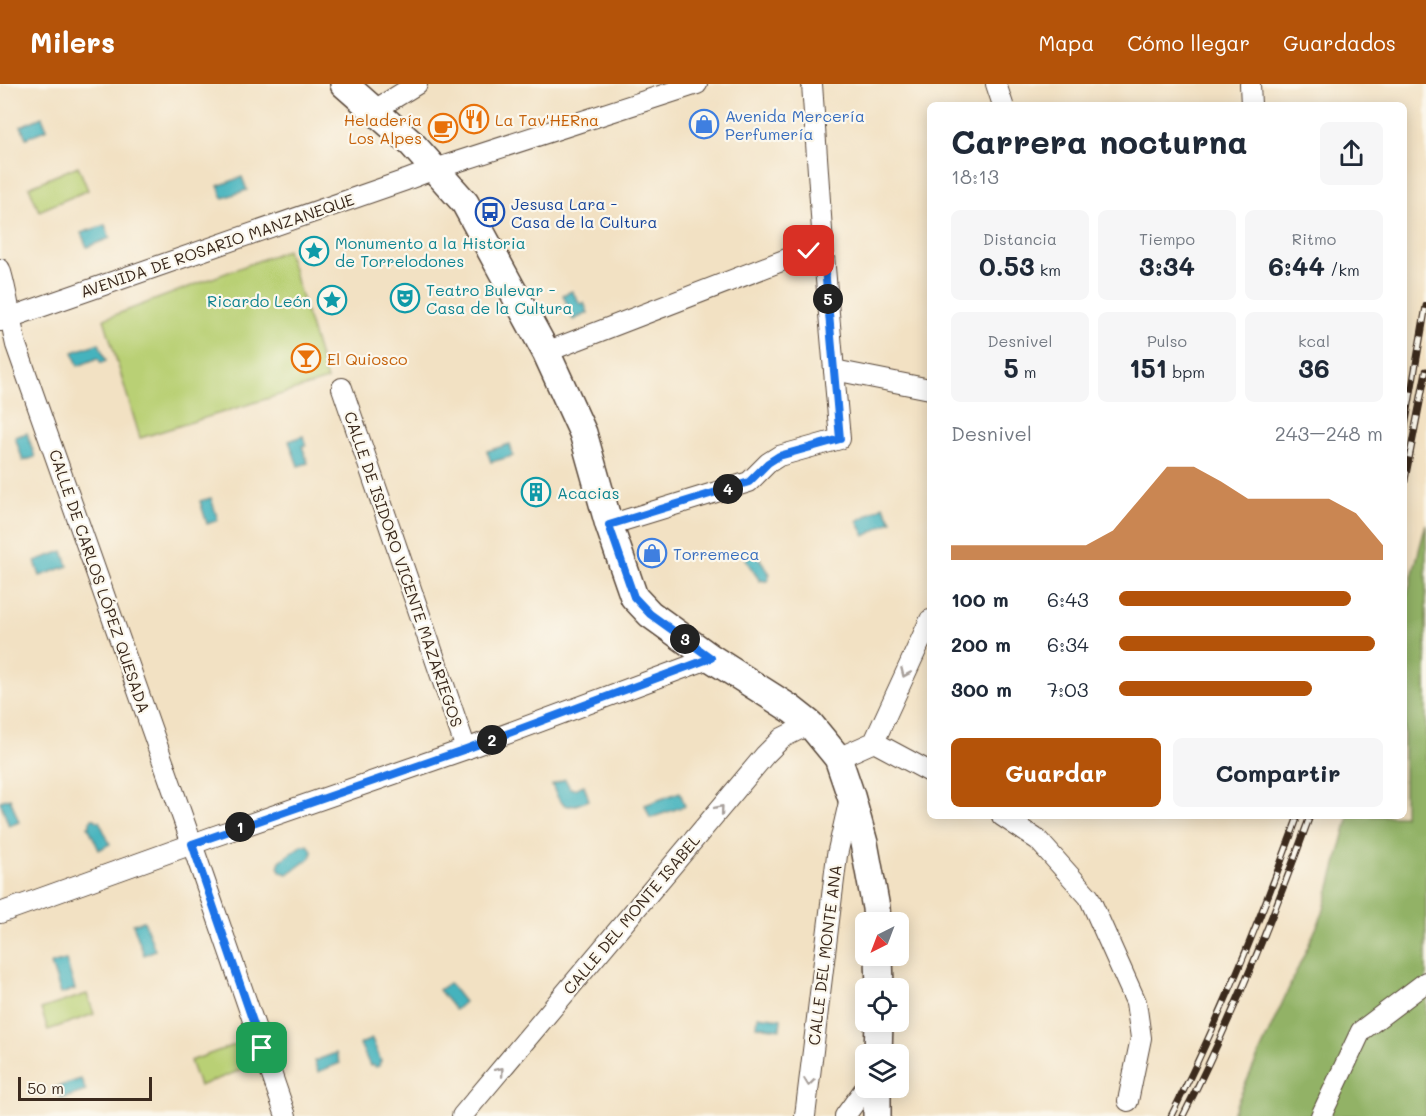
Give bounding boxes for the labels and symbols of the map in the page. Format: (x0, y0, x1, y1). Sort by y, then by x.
restaurant icon: La Tav'HERna (458, 103, 490, 135)
place label: Avenida Mercería Perfumería (725, 105, 865, 144)
shop icon: Avenida Mercería Perfumería (688, 108, 720, 140)
place label: Heladería Los Alpes (344, 109, 422, 148)
place label: La Tav'HERna (495, 109, 599, 130)
cafe icon: Heladería Los Alpes (427, 112, 459, 144)
street label: AVENIDA DE ROSARIO MANZANEQUE (77, 188, 357, 302)
place label: Jesusa Lara - Casa de la Cultura (511, 193, 658, 232)
bus stop icon: Jesusa Lara - Casa de la Cultura (474, 196, 506, 228)
pin (783, 225, 834, 276)
place label: Monumento a la Historia de Torrelodones (335, 232, 526, 271)
place icon: Monumento a la Historia de Torrelodones (298, 235, 330, 267)
place label: Teatro Bulevar - Casa de la Cultura (426, 279, 573, 318)
theatre icon: Teatro Bulevar - Casa de la Cultura (389, 282, 421, 314)
place icon: Ricardo León (316, 284, 348, 316)
pin: 5 (813, 284, 843, 314)
place label: Ricardo León (207, 290, 311, 311)
bar icon: El Quiosco (290, 342, 322, 374)
place label: El Quiosco (327, 348, 408, 369)
street label: CALLE DE ISIDORO VICENTE MAZARIEGOS (340, 409, 468, 729)
street label: CALLE DE CARLOS LÓPEZ QUESADA (45, 447, 155, 715)
pin: 4 (713, 474, 743, 504)
building icon: Acacias (520, 476, 552, 508)
place label: Acacias (557, 482, 620, 503)
shop icon: Torremeca (636, 537, 668, 569)
place label: Torremeca (673, 543, 759, 564)
pin: 3 (670, 624, 700, 654)
one-way arrow (901, 666, 913, 677)
pin: 2 (477, 725, 507, 755)
one-way arrow (712, 805, 723, 816)
pin: 1 (225, 812, 255, 842)
street label: CALLE DEL MONTE ISABEL (558, 829, 704, 998)
street label: CALLE DEL MONTE ANA (803, 864, 845, 1046)
north arrow (855, 912, 909, 966)
pin (236, 1022, 287, 1073)
one-way arrow (493, 1067, 504, 1078)
scale bar (18, 1074, 152, 1102)
one-way arrow (803, 1077, 816, 1086)

